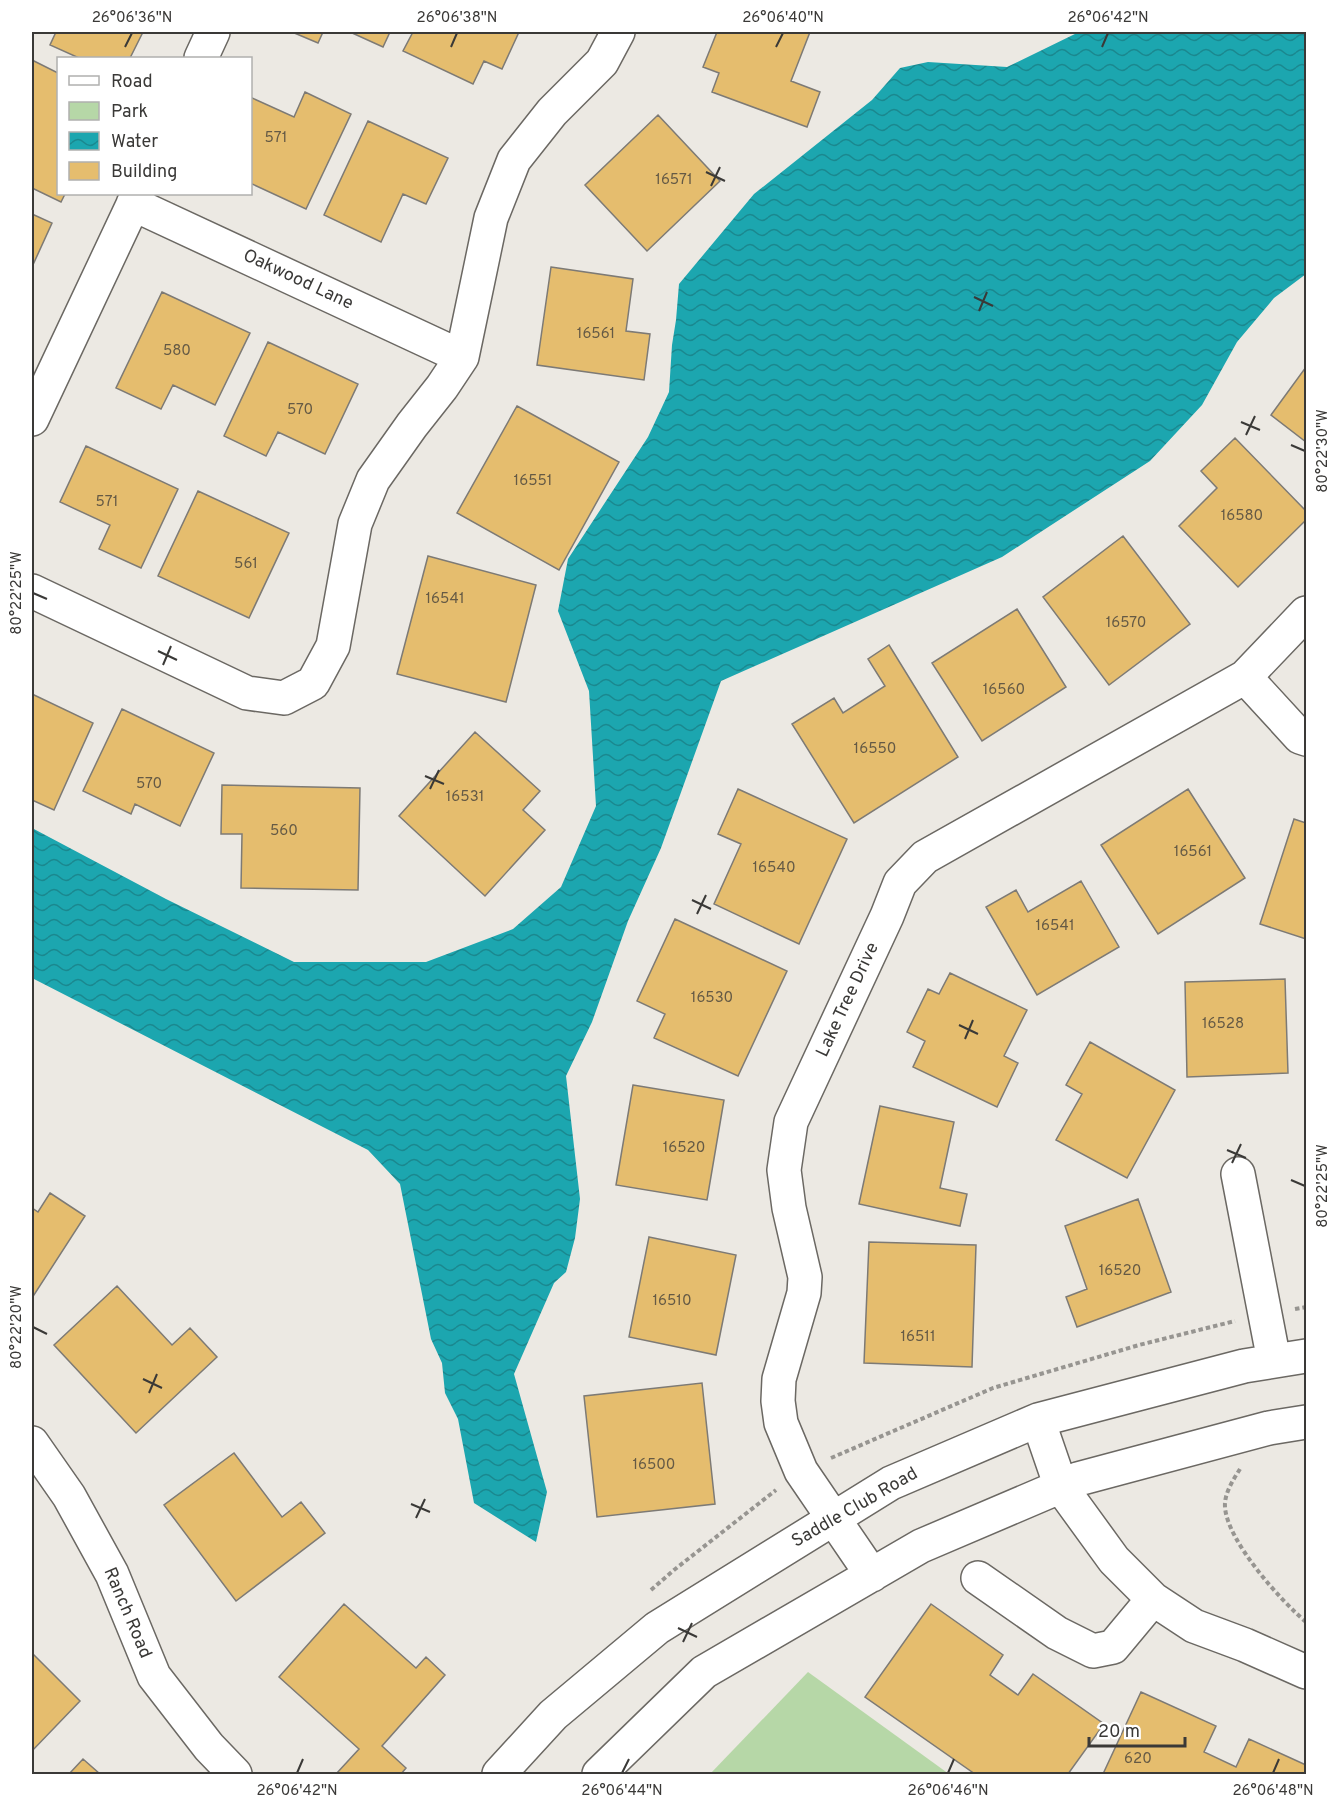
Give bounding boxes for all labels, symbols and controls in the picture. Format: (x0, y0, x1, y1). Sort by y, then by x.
text: 26°06'36"N (92, 9, 172, 28)
text: 26°06'38"N (417, 9, 497, 28)
text: 26°06'40"N (742, 9, 824, 28)
text: 26°06'42"N (1067, 9, 1149, 28)
legend (57, 57, 252, 195)
text: Road (111, 71, 153, 94)
text: Park (111, 101, 148, 124)
house number: 571 (265, 129, 287, 148)
text: Water (111, 131, 158, 154)
text: Building (111, 161, 177, 184)
house number: 16571 (655, 171, 693, 190)
street label: Oakwood Lane (239, 244, 357, 316)
house number: 16561 (577, 325, 615, 344)
house number: 580 (163, 342, 191, 361)
house number: 570 (287, 401, 313, 420)
text: 80°22'30"W (1314, 409, 1333, 493)
house number: 16551 (514, 472, 552, 491)
house number: 571 (96, 493, 118, 512)
house number: 16580 (1221, 507, 1263, 526)
text: 80°22'25"W (8, 551, 27, 635)
house number: 561 (234, 555, 258, 574)
house number: 16541 (425, 590, 465, 609)
house number: 16570 (1106, 614, 1146, 633)
house number: 16560 (983, 681, 1025, 700)
house number: 16550 (854, 740, 896, 759)
house number: 570 (136, 775, 162, 794)
house number: 16531 (446, 788, 484, 807)
house number: 560 (270, 822, 298, 841)
house number: 16561 (1174, 843, 1212, 862)
house number: 16540 (752, 859, 796, 878)
house number: 16541 (1035, 917, 1075, 936)
street label: Lake Tree Drive (811, 939, 885, 1061)
house number: 16530 (691, 989, 733, 1008)
house number: 16528 (1202, 1015, 1244, 1034)
house number: 16520 (663, 1139, 705, 1158)
text: 80°22'25"W (1314, 1144, 1333, 1228)
house number: 16520 (1099, 1262, 1141, 1281)
text: 80°22'20"W (8, 1285, 27, 1369)
house number: 16510 (652, 1292, 692, 1311)
house number: 16511 (900, 1328, 936, 1347)
house number: 16500 (633, 1456, 675, 1475)
street label: Saddle Club Road (788, 1463, 922, 1553)
street label: Ranch Road (97, 1564, 157, 1662)
scale bar (1089, 1710, 1185, 1748)
text: 20 m (1098, 1721, 1140, 1744)
house number: 620 (1124, 1750, 1152, 1769)
text: 26°06'42"N (256, 1782, 338, 1801)
text: 26°06'44"N (581, 1782, 663, 1801)
text: 26°06'46"N (908, 1782, 989, 1801)
text: 26°06'48"N (1232, 1782, 1314, 1801)

